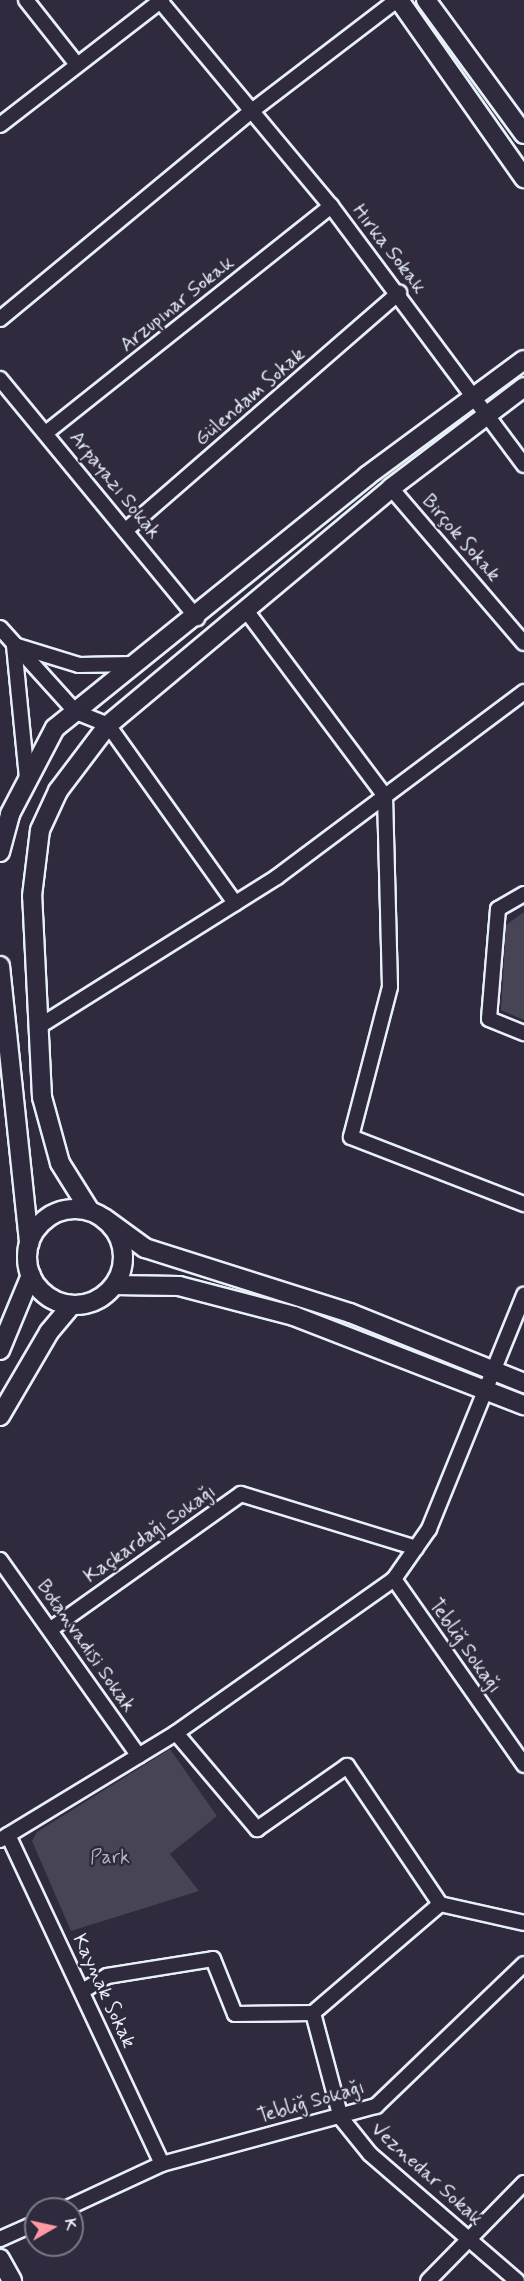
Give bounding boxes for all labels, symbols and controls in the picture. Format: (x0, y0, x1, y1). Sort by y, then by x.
street label: Hırka Sokak (347, 200, 431, 298)
street label: Arzupınar Sokak (116, 251, 238, 357)
street label: Gülendam Sokak (189, 342, 311, 452)
street label: Arpayazı Sokak (64, 426, 166, 544)
street label: Birçok Sokak (416, 489, 506, 587)
street label: Kaçkardağı Sokağı (79, 1480, 221, 1588)
street label: Botanvadisi Sokak (31, 1575, 141, 1717)
street label: Tebliğ Sokağı (424, 1594, 506, 1698)
park label: Park (90, 1845, 130, 1869)
street label: Kaynak Sokak (67, 1929, 141, 2053)
street label: Tebliğ Sokağı (255, 2075, 367, 2129)
street label: Veznedar Sokak (366, 2117, 488, 2231)
north arrow (24, 2197, 84, 2257)
text: K (59, 2217, 82, 2232)

